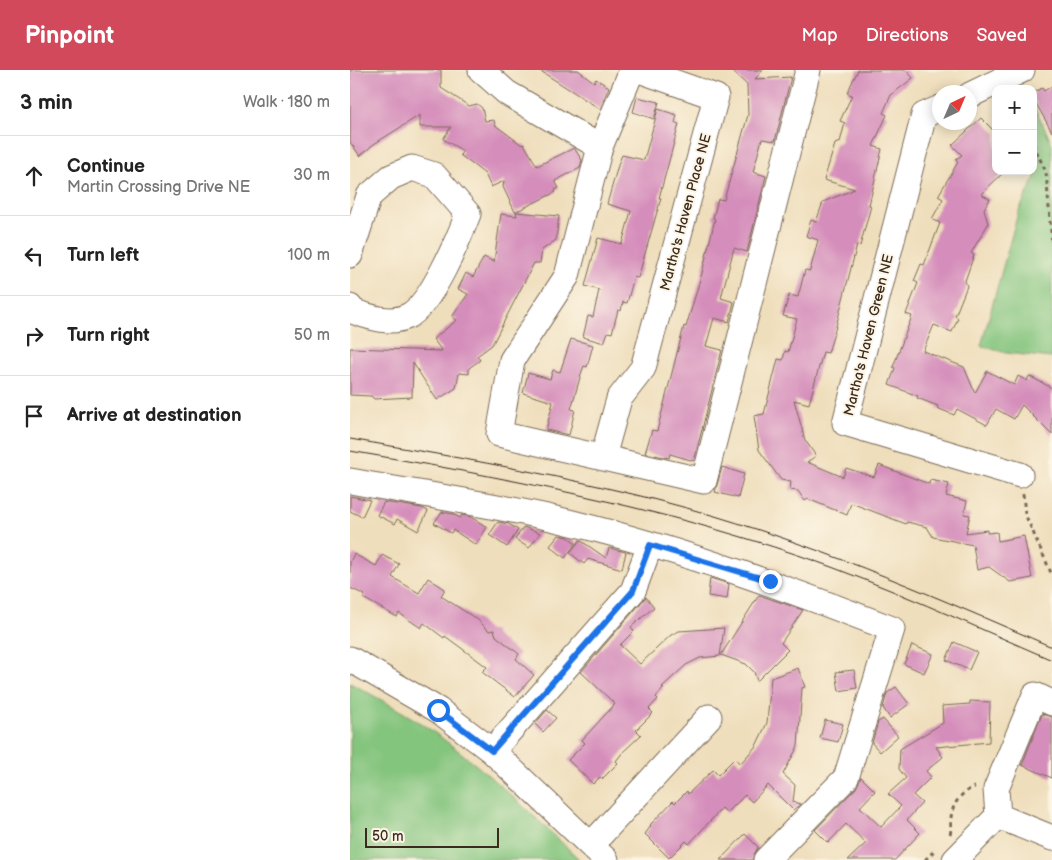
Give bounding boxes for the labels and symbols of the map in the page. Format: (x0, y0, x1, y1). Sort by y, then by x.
north arrow (932, 85, 977, 130)
street label: Martha's Haven Place NE (656, 132, 715, 292)
street label: Martha's Haven Green NE (840, 252, 897, 418)
route end (759, 570, 782, 593)
route start (427, 699, 450, 722)
scale bar (365, 825, 499, 848)

